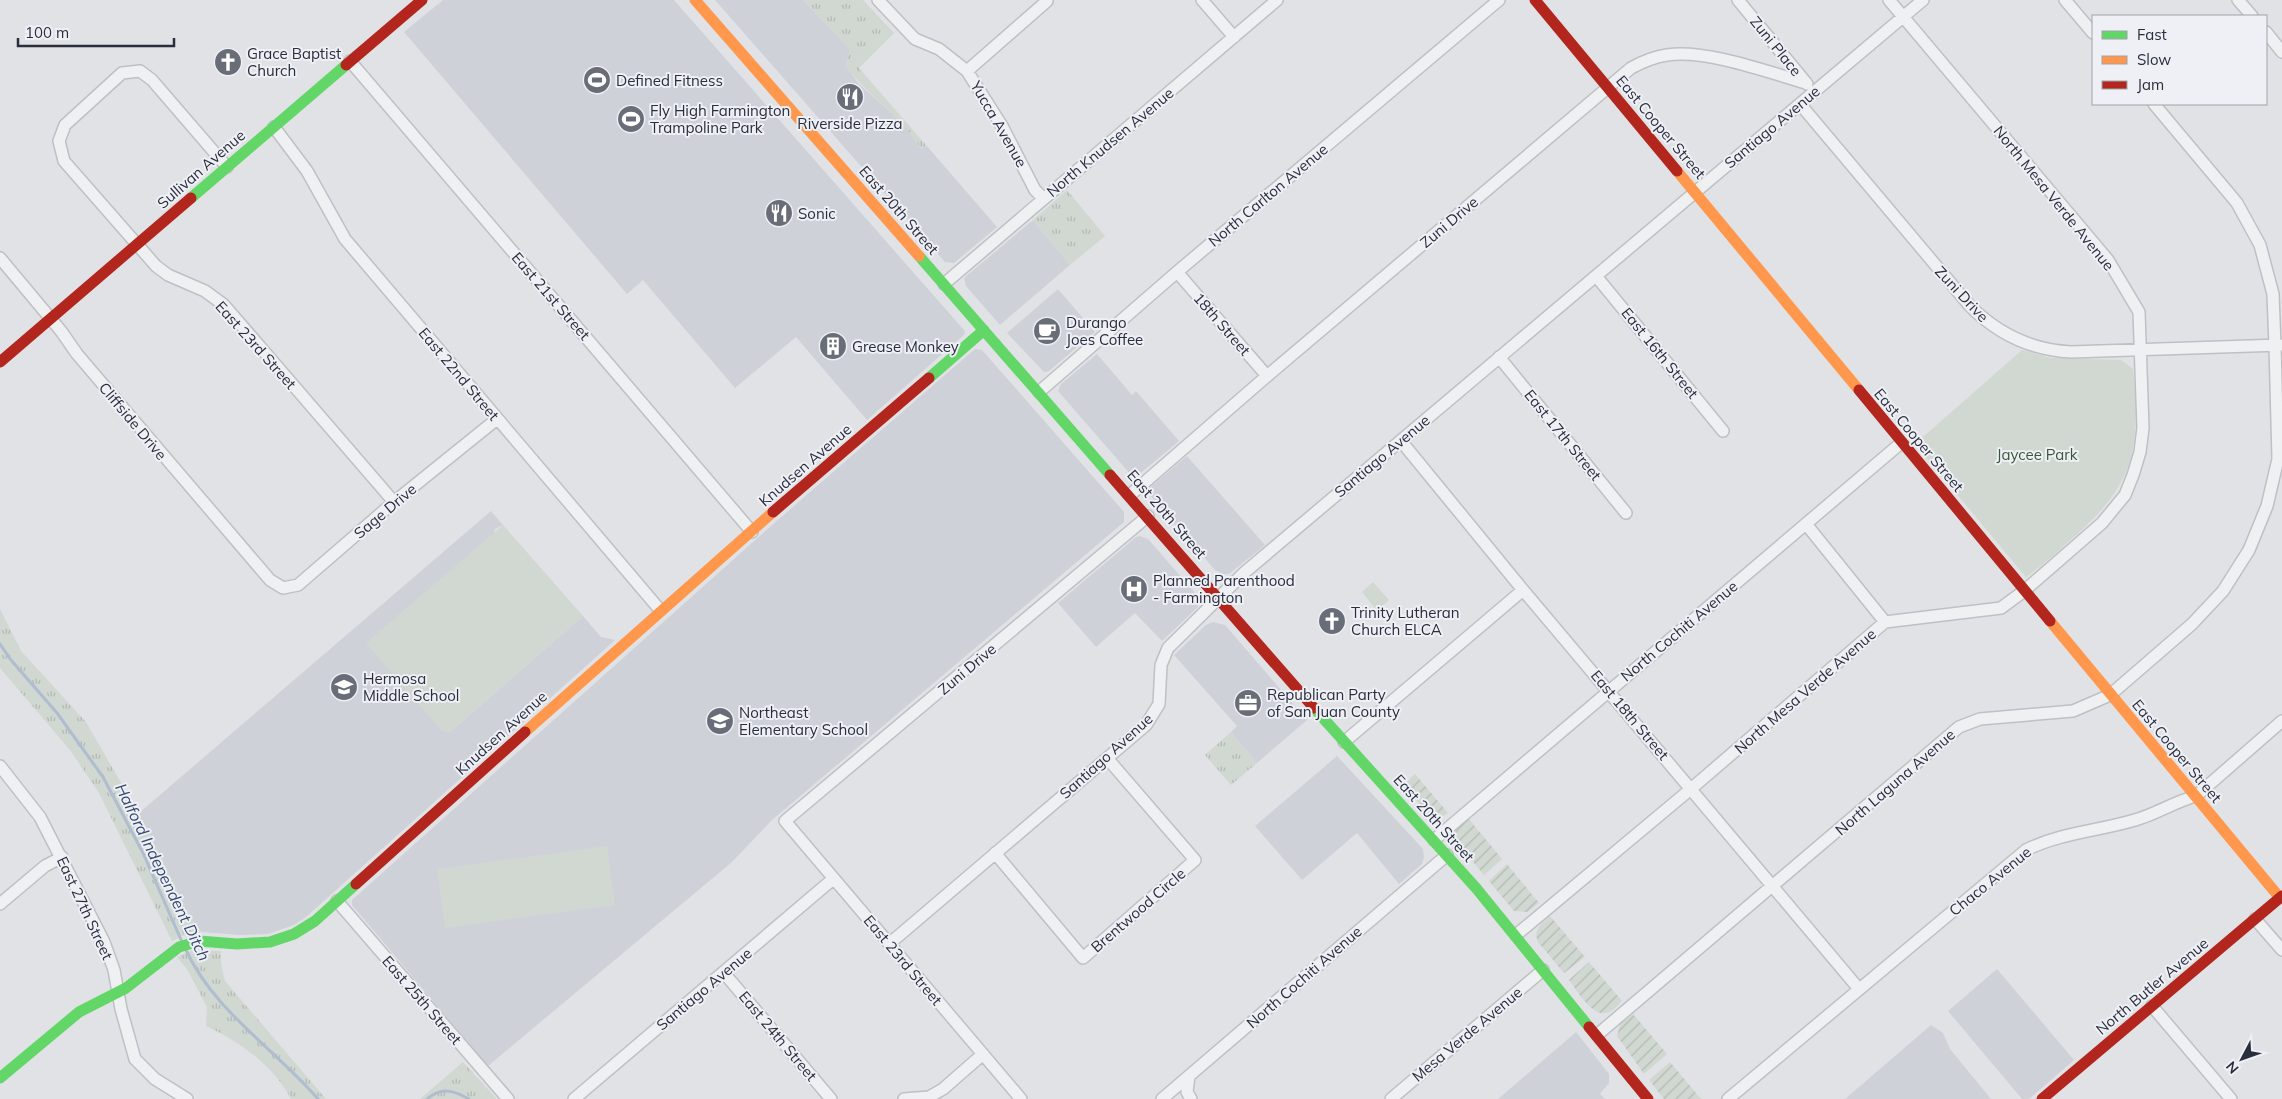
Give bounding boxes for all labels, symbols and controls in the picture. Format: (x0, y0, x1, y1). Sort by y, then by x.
street label: Zuni Place (1746, 12, 1806, 80)
scale bar (18, 15, 174, 47)
legend (2092, 15, 2267, 105)
text: 100 m (25, 23, 69, 42)
text: Fast (2137, 25, 2167, 44)
place label: Grace Baptist Church (247, 44, 341, 80)
church icon: Grace Baptist Church (213, 47, 243, 77)
text: Slow (2137, 50, 2171, 69)
sports icon: Defined Fitness (582, 65, 612, 95)
place label: Defined Fitness (616, 71, 723, 90)
street label: East Cooper Street (1612, 71, 1710, 183)
text: Jam (2137, 75, 2164, 94)
street label: Yucca Avenue (966, 77, 1031, 171)
restaurant icon: Riverside Pizza (835, 82, 865, 112)
street label: Santiago Avenue (1720, 82, 1824, 172)
street label: North Knudsen Avenue (1043, 83, 1177, 201)
place label: Fly High Farmington Trampoline Park (650, 101, 790, 137)
sports icon: Fly High Farmington Trampoline Park (616, 104, 646, 134)
place label: Riverside Pizza (797, 114, 903, 133)
street label: North Mesa Verde Avenue (1990, 122, 2118, 274)
street label: Sullivan Avenue (153, 126, 249, 212)
street label: North Carlton Avenue (1204, 139, 1332, 251)
street label: East 20th Street (855, 162, 943, 258)
street label: Zuni Drive (1416, 192, 1482, 252)
restaurant icon: Sonic (764, 198, 794, 228)
place label: Sonic (798, 204, 836, 223)
street label: East 21st Street (508, 248, 594, 344)
street label: Zuni Drive (1931, 262, 1993, 326)
street label: 18th Street (1189, 289, 1255, 359)
street label: East 23rd Street (211, 297, 301, 393)
street label: East 16th Street (1617, 304, 1703, 402)
place label: Durango Joes Coffee (1066, 313, 1143, 349)
cafe icon: Durango Joes Coffee (1032, 316, 1062, 346)
street label: East 22nd Street (415, 324, 503, 424)
building icon: Grease Monkey (818, 331, 848, 361)
place label: Grease Monkey (852, 337, 959, 356)
street label: Cliffside Drive (95, 378, 171, 464)
street label: East Cooper Street (1870, 384, 1968, 496)
street label: East 17th Street (1520, 386, 1606, 484)
street label: Santiago Avenue (1330, 411, 1434, 501)
street label: Knudsen Avenue (755, 420, 855, 510)
park label: Jaycee Park (1997, 445, 2078, 464)
street label: East 20th Street (1123, 466, 1211, 562)
street label: Sage Drive (350, 479, 420, 543)
place label: Planned Parenthood - Farmington (1153, 571, 1295, 607)
hospital icon: Planned Parenthood - Farmington (1119, 574, 1149, 604)
street label: North Cochiti Avenue (1617, 577, 1741, 685)
place label: Trinity Lutheran Church ELCA (1351, 603, 1460, 639)
church icon: Trinity Lutheran Church ELCA (1317, 606, 1347, 636)
street label: North Mesa Verde Avenue (1730, 624, 1880, 758)
street label: Zuni Drive (934, 639, 1000, 699)
street label: East 18th Street (1587, 666, 1673, 764)
place label: Hermosa Middle School (363, 669, 459, 705)
school or university icon: Hermosa Middle School (329, 672, 359, 702)
place label: Republican Party of San Juan County (1267, 685, 1400, 721)
street label: Knudsen Avenue (451, 687, 551, 779)
office icon: Republican Party of San Juan County (1233, 688, 1263, 718)
street label: East Cooper Street (2128, 695, 2226, 807)
place label: Northeast Elementary School (739, 703, 868, 739)
school or university icon: Northeast Elementary School (705, 706, 735, 736)
street label: Santiago Avenue (1056, 709, 1156, 803)
street label: North Laguna Avenue (1831, 725, 1959, 839)
street label: East 20th Street (1390, 770, 1478, 866)
water label: Halford Independent Ditch (111, 780, 215, 964)
street label: Chaco Avenue (1945, 842, 2035, 920)
street label: East 27th Street (53, 853, 117, 963)
street label: Brentwood Circle (1087, 864, 1189, 956)
street label: East 23rd Street (860, 911, 946, 1009)
street label: North Cochiti Avenue (1242, 922, 1366, 1032)
street label: North Butler Avenue (2092, 933, 2212, 1039)
street label: Santiago Avenue (652, 944, 756, 1034)
street label: East 25th Street (378, 952, 466, 1048)
street label: Mesa Verde Avenue (1408, 982, 1526, 1086)
street label: East 24th Street (735, 987, 821, 1085)
north arrow (2217, 1034, 2267, 1084)
text: N (2222, 1058, 2242, 1077)

